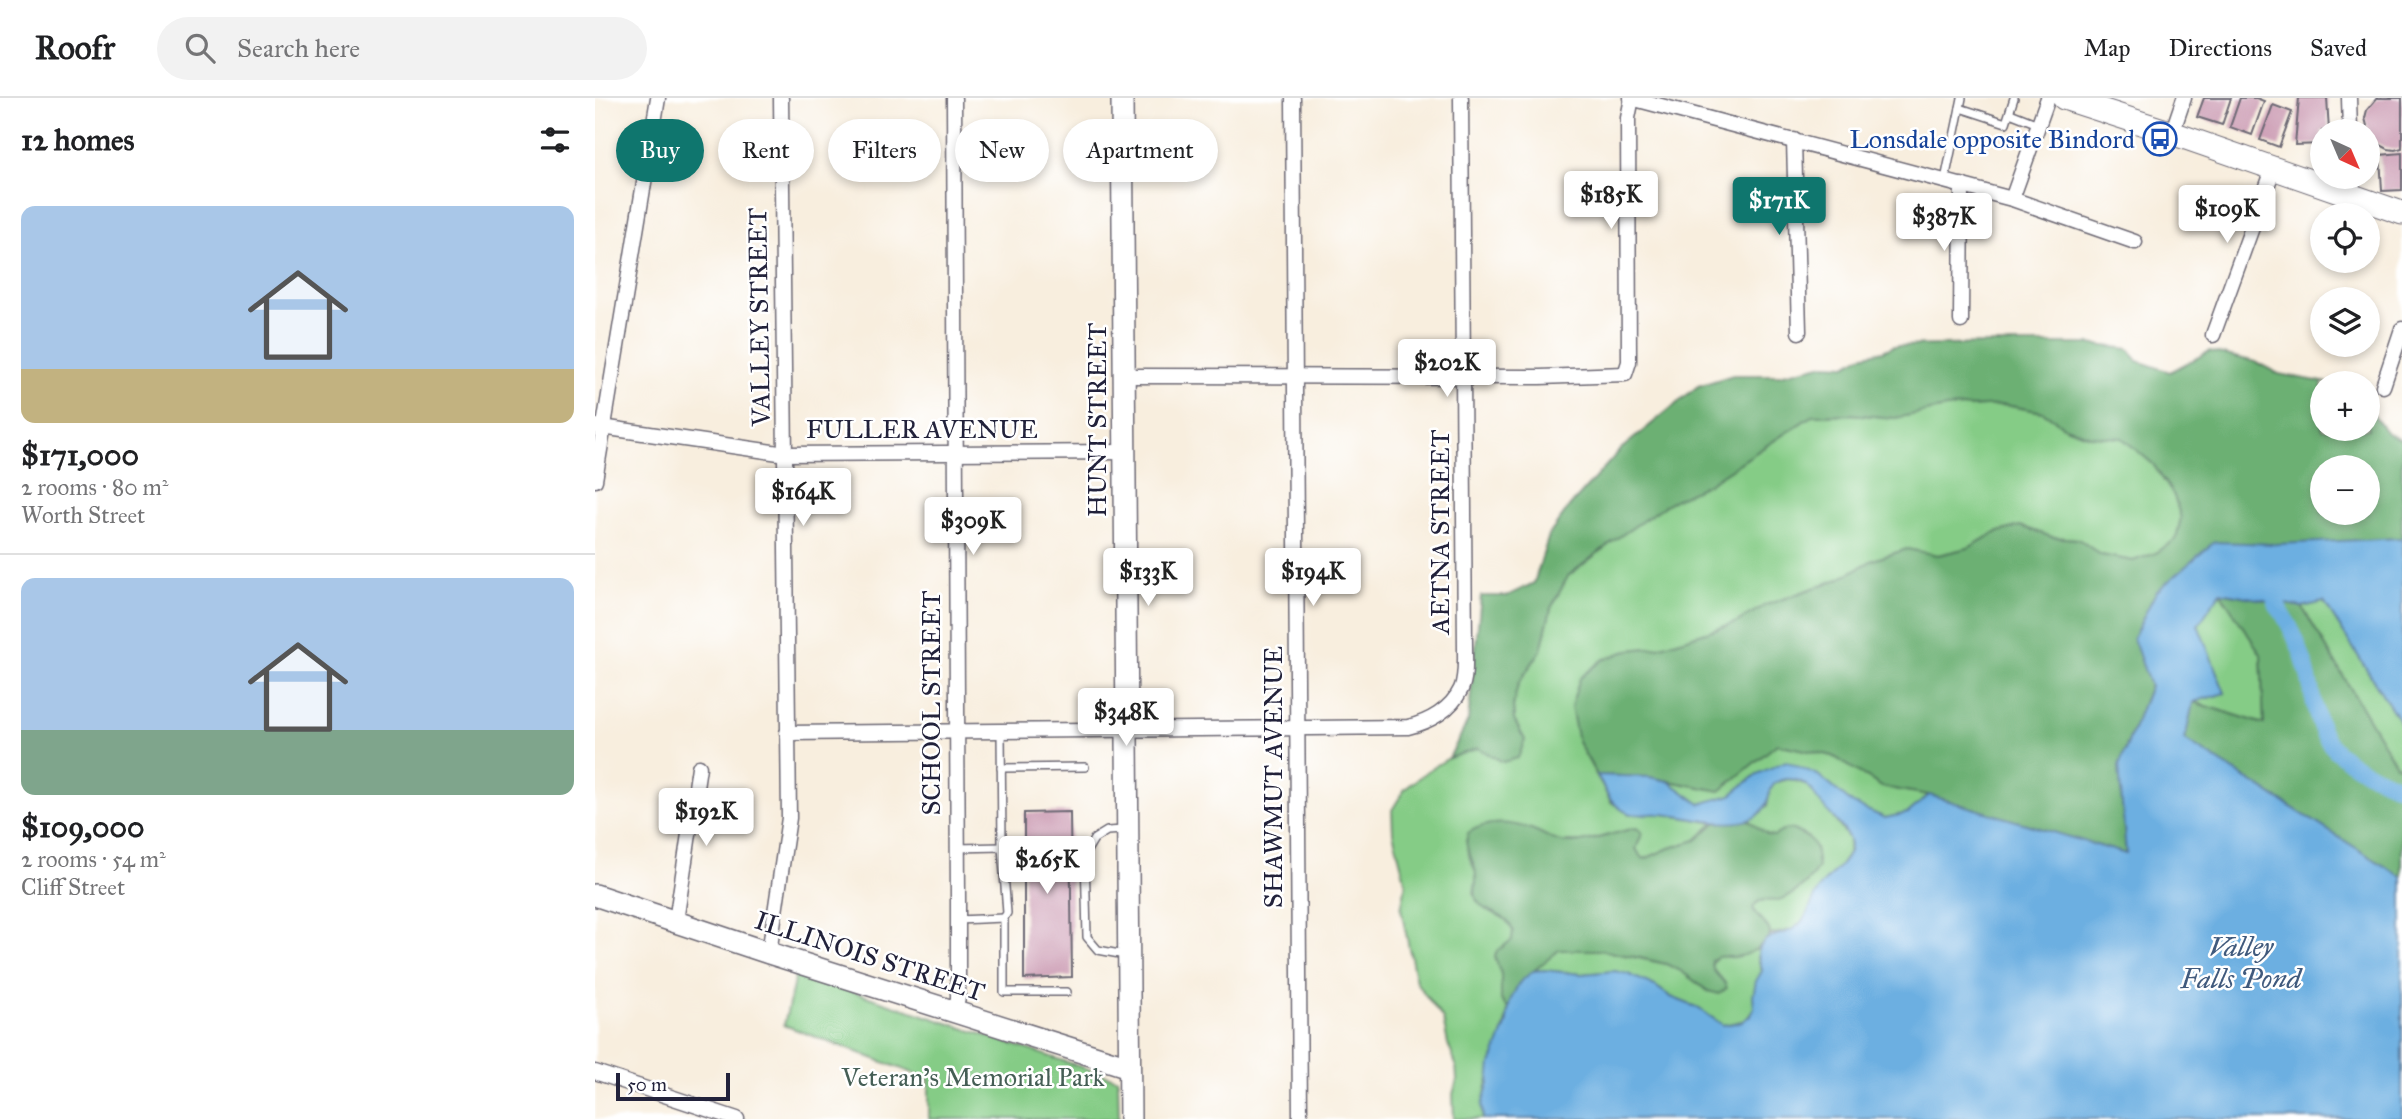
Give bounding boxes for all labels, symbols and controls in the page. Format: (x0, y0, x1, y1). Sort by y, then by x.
search box (157, 17, 647, 80)
text: Roofr (35, 28, 115, 68)
icon: search (181, 29, 219, 67)
text: Search here (237, 32, 360, 64)
text: Map (2084, 33, 2131, 63)
text: Directions (2169, 33, 2272, 63)
text: Saved (2310, 33, 2367, 63)
chip: Buy (616, 119, 704, 182)
chip: Rent (718, 119, 814, 182)
chip: Filters (828, 119, 941, 182)
chip: New (955, 119, 1049, 182)
chip: Apartment (1063, 119, 1218, 182)
north arrow (2310, 119, 2380, 189)
map controls (2310, 119, 2380, 525)
bus stop icon: Lonsdale opposite Bindord (2141, 120, 2179, 158)
icon: filters (536, 121, 574, 159)
text: 12 homes (21, 122, 134, 158)
place label: Lonsdale opposite Bindord (1850, 123, 2135, 155)
pin: $185K (1562, 172, 1660, 231)
pin: $171K (1730, 178, 1828, 237)
text: $185K (1580, 180, 1642, 208)
text: $171K (1749, 186, 1809, 214)
pin: $109K (2178, 186, 2276, 245)
pin: $387K (1895, 194, 1993, 253)
text: $109K (2195, 194, 2259, 222)
text: $387K (1912, 202, 1976, 230)
button: locate (2310, 203, 2380, 273)
street label: VALLEY STREET (741, 207, 777, 428)
icon: home (235, 252, 361, 378)
button: layers (2310, 287, 2380, 357)
street label: HUNT STREET (1081, 323, 1113, 517)
pin: $202K (1398, 340, 1496, 399)
text: $202K (1414, 348, 1480, 376)
button: + (2310, 371, 2380, 441)
street label: FULLER AVENUE (806, 413, 1038, 445)
street label: AETNA STREET (1424, 429, 1456, 636)
text: $171,000 (21, 437, 139, 473)
button: − (2310, 455, 2380, 525)
pin: $164K (754, 468, 852, 528)
text: 2 rooms · 80 m² (21, 473, 168, 501)
text: $164K (771, 477, 835, 505)
pin: $309K (924, 498, 1022, 557)
text: Worth Street (21, 501, 145, 529)
text: $309K (940, 506, 1006, 534)
pin: $133K (1099, 548, 1197, 608)
pin: $194K (1264, 548, 1362, 608)
text: $133K (1119, 557, 1177, 585)
text: $194K (1281, 557, 1345, 585)
street label: SCHOOL STREET (915, 590, 947, 816)
icon: home (235, 624, 361, 750)
street label: SHAWMUT AVENUE (1257, 646, 1289, 908)
pin: $348K (1077, 688, 1175, 748)
text: $348K (1094, 697, 1158, 725)
pin: $192K (657, 788, 755, 848)
text: $192K (675, 797, 737, 825)
text: $109,000 (21, 809, 144, 845)
pin: $265K (998, 836, 1096, 896)
text: 2 rooms · 54 m² (21, 845, 166, 873)
text: $265K (1015, 845, 1079, 873)
text: Cliff Street (21, 873, 125, 901)
street label: ILLINOIS STREET (751, 904, 989, 1008)
water label: Valley Falls Pond (2180, 929, 2304, 996)
park label: Veteran's Memorial Park (840, 1061, 1105, 1093)
scale bar (616, 1070, 730, 1102)
text: 50 m (627, 1073, 667, 1096)

